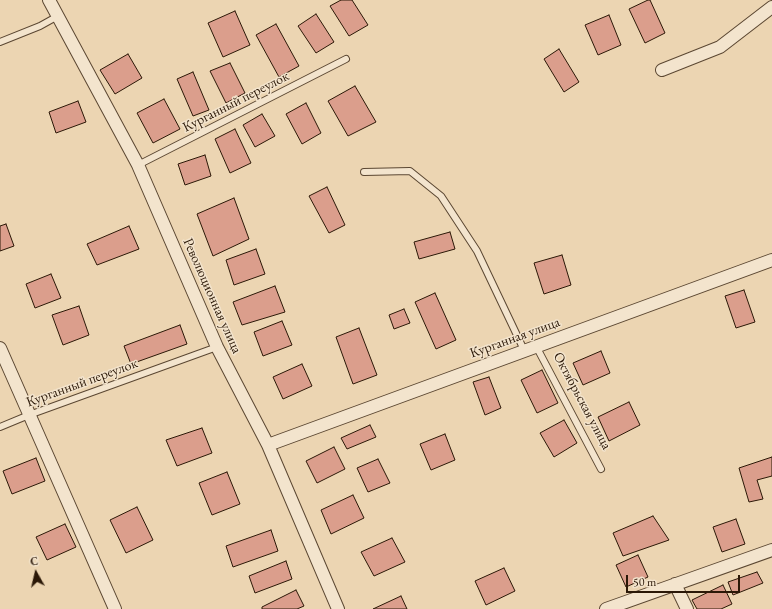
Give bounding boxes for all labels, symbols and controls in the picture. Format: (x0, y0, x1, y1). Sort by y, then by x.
street label: Курганный переулок (180, 68, 292, 136)
street label: Революционная улица (179, 236, 245, 356)
street label: Курганная улица (468, 314, 562, 362)
street label: Октябрьская улица (549, 349, 615, 453)
street label: Курганный переулок (24, 355, 140, 411)
north arrow (16, 553, 56, 593)
text: С (29, 554, 39, 569)
scale bar (628, 567, 742, 593)
text: 50 m (633, 574, 656, 590)

